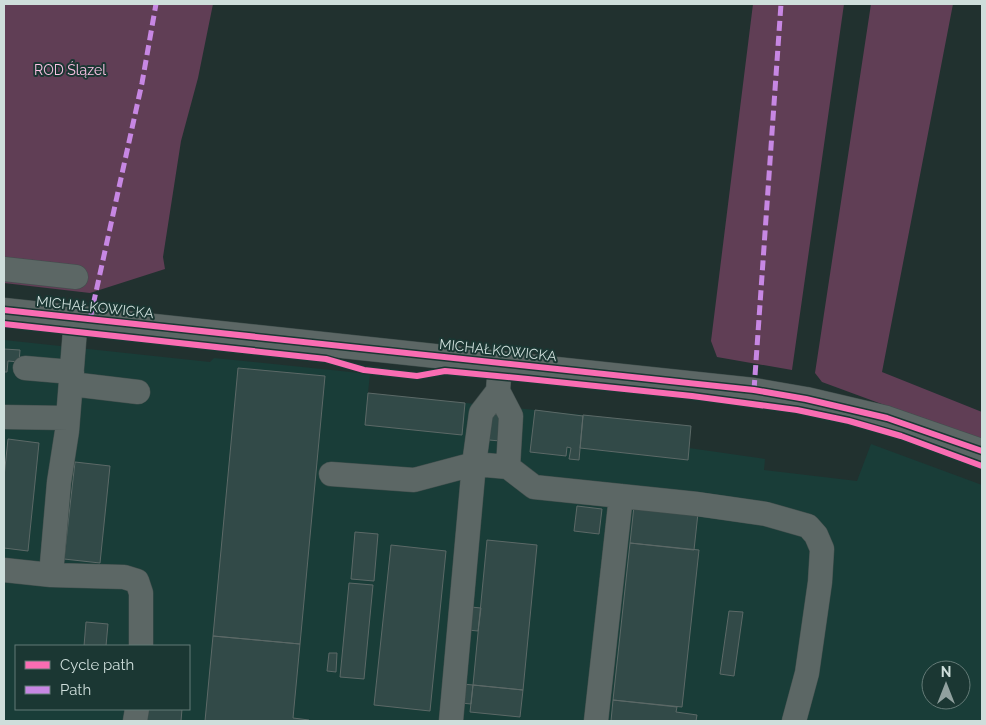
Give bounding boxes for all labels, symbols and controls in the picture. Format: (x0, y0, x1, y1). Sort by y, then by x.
park label: ROD Ślązel (34, 61, 106, 78)
street label: MICHAŁKOWICKA (35, 293, 155, 321)
street label: MICHAŁKOWICKA (438, 336, 558, 364)
legend (15, 645, 190, 710)
text: Cycle path (60, 656, 134, 674)
north arrow (921, 660, 971, 710)
text: N (941, 664, 951, 680)
text: Path (60, 681, 91, 699)

